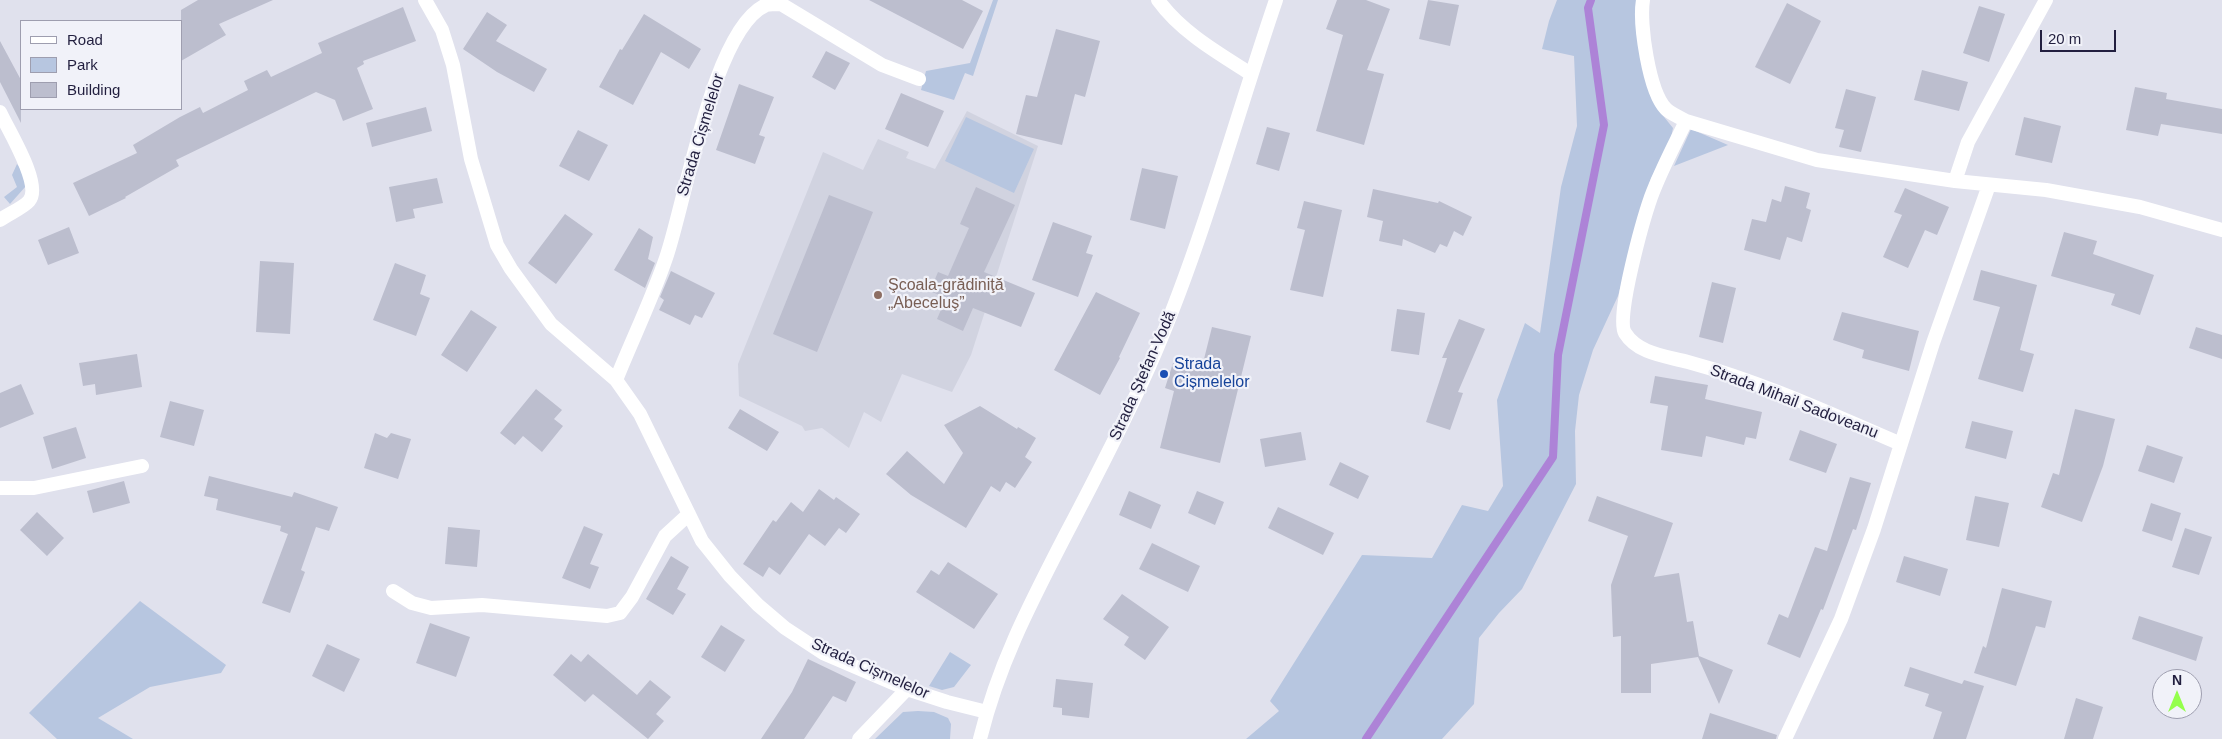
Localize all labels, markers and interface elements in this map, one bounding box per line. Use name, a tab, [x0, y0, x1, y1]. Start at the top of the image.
legend	[20, 20, 182, 110]
scale bar	[2042, 20, 2118, 52]
text: 20 m	[2048, 30, 2081, 47]
text: Road	[67, 31, 103, 48]
text: Park	[67, 56, 98, 73]
street label: Strada Cișmelelor	[673, 71, 729, 199]
text: Building	[67, 81, 120, 98]
place label: Şcoala-grădiniţă „Abeceluş”	[888, 276, 1004, 314]
marker: Şcoala-grădiniţă „Abeceluş”	[872, 289, 884, 301]
street label: Strada Ștefan-Vodă	[1106, 308, 1180, 444]
place label: Strada Cișmelelor	[1174, 355, 1250, 393]
street label: Strada Mihail Sadoveanu	[1707, 361, 1881, 443]
marker: Strada Cișmelelor	[1158, 368, 1170, 380]
street label: Strada Cișmelelor	[808, 634, 932, 704]
north arrow	[2152, 669, 2202, 719]
text: N	[2172, 672, 2182, 688]

